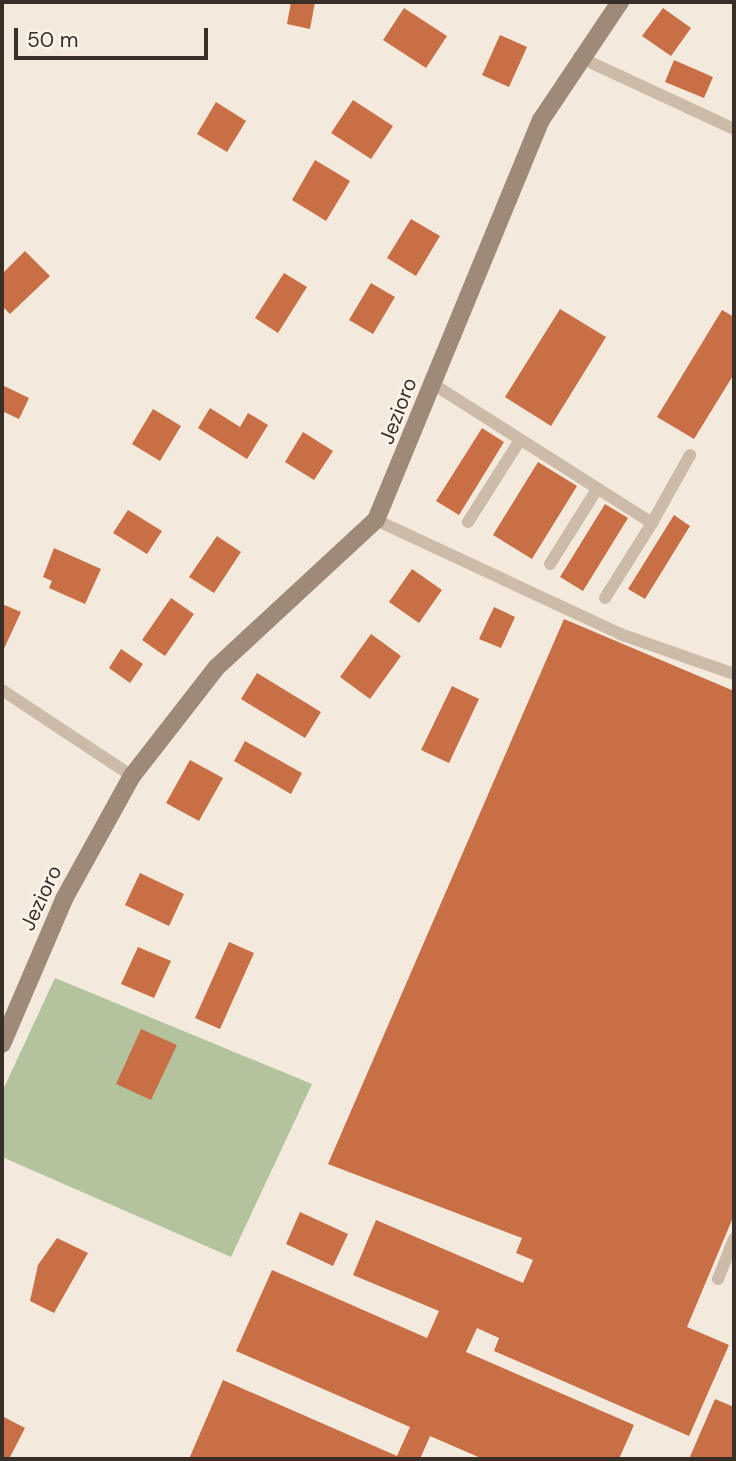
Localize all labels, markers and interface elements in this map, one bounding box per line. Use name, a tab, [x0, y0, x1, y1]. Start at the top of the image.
scale bar	[18, 14, 212, 58]
text: 50 m	[27, 26, 78, 54]
street label: Jezioro	[374, 374, 422, 448]
street label: Jezioro	[15, 861, 67, 935]

